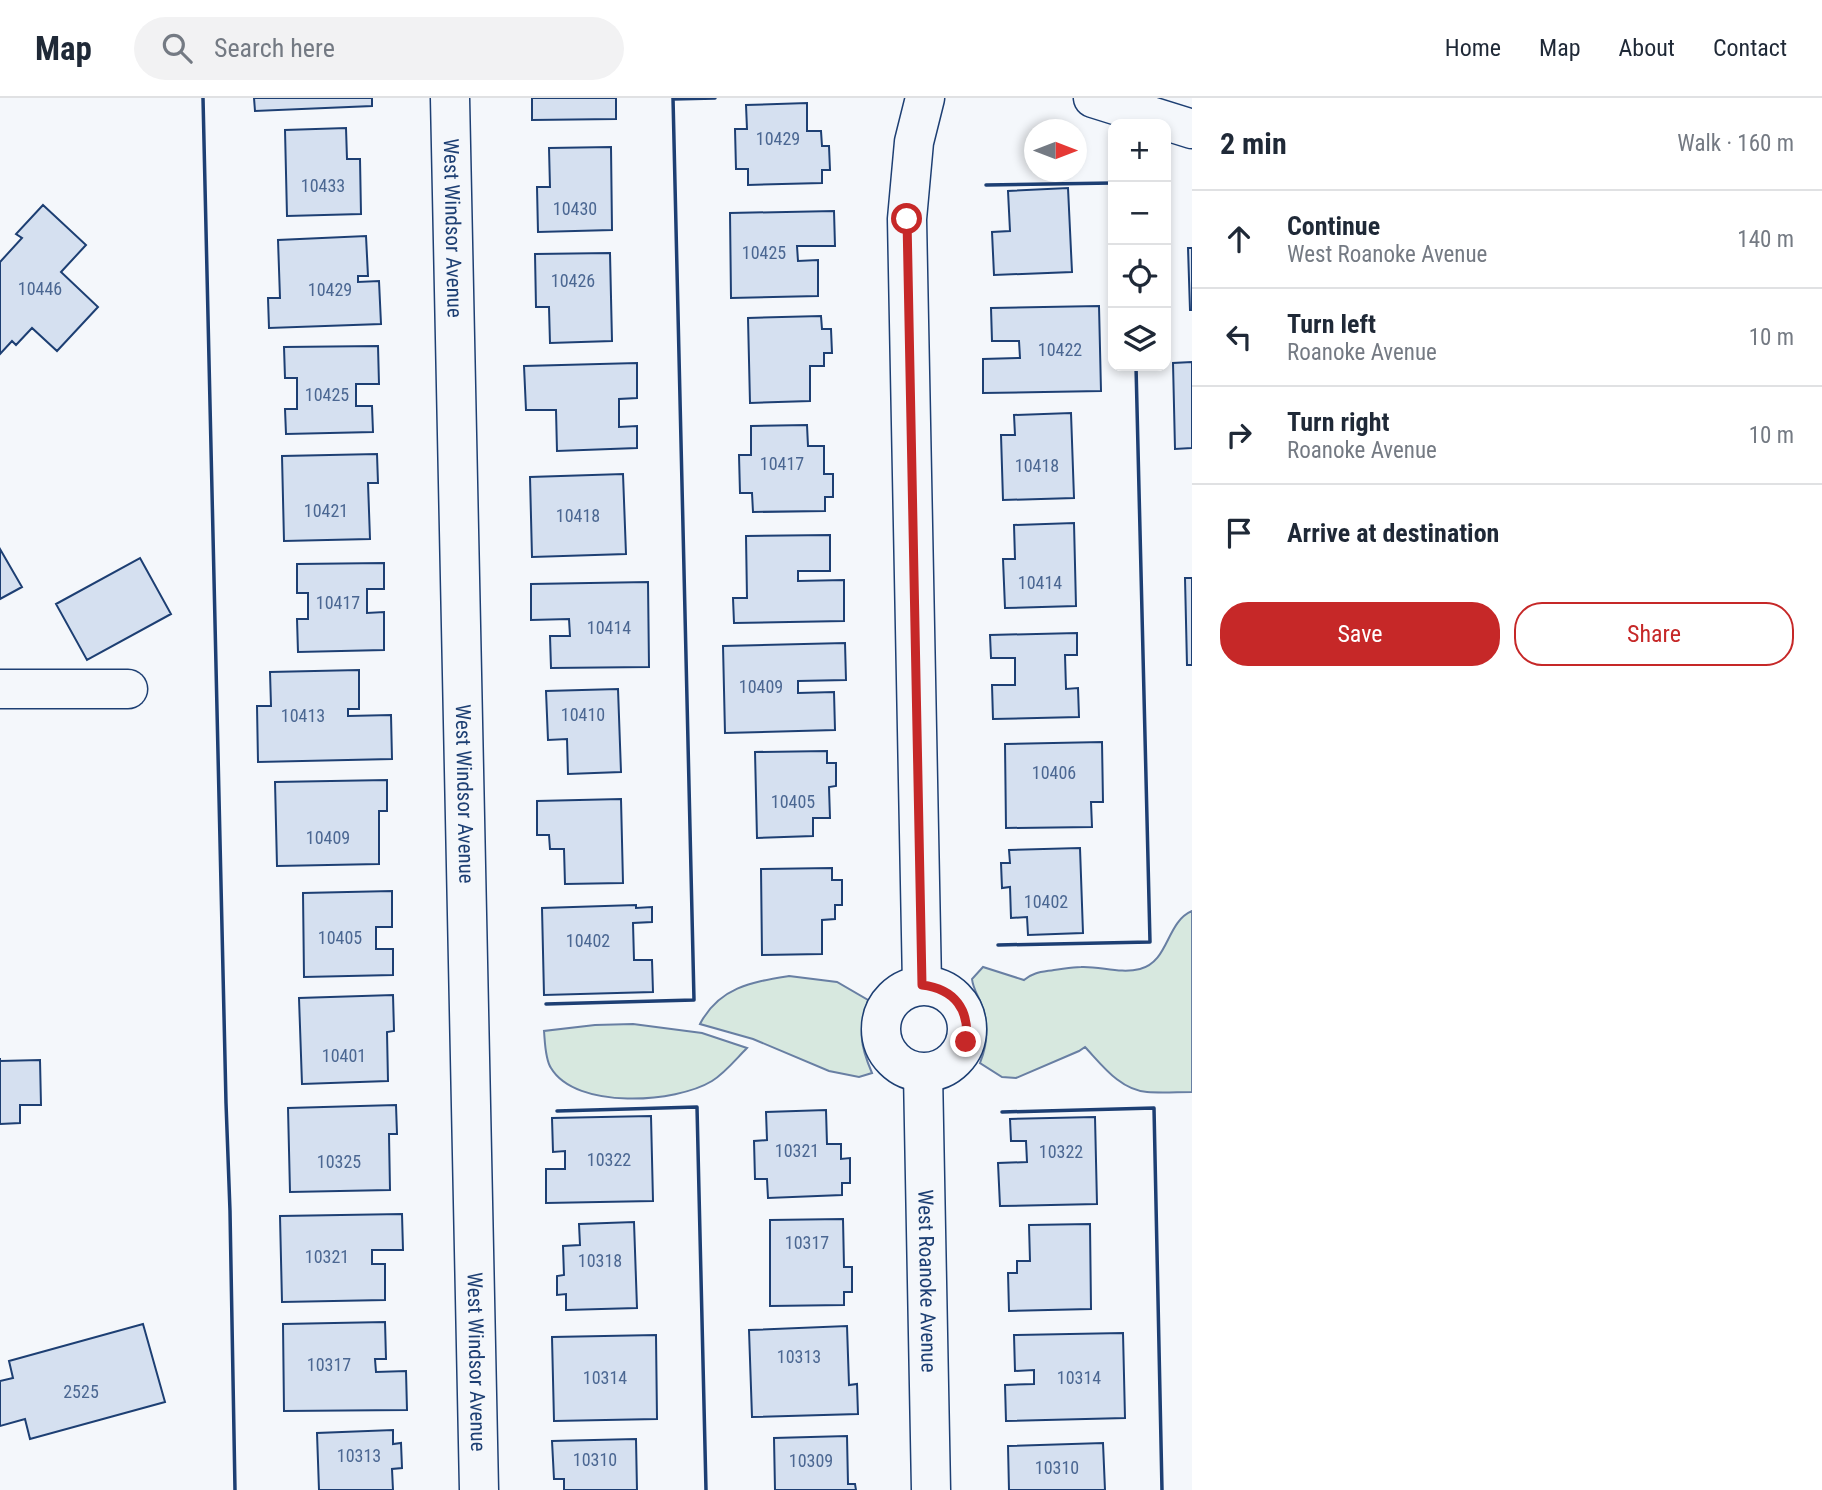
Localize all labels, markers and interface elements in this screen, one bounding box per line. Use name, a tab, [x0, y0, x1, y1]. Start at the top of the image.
search box	[134, 17, 624, 80]
text: Map	[35, 29, 92, 68]
icon: search	[158, 29, 196, 67]
text: Search here	[214, 33, 335, 63]
text: Home	[1445, 34, 1501, 62]
text: Map	[1539, 34, 1581, 62]
text: About	[1619, 34, 1675, 62]
text: Contact	[1713, 34, 1787, 62]
north arrow	[1024, 119, 1087, 182]
map controls	[1108, 119, 1171, 371]
button: +	[1108, 119, 1171, 182]
text: 2 min	[1220, 126, 1287, 161]
house number: 10429	[756, 128, 800, 149]
text: Walk · 160 m	[1677, 130, 1794, 157]
street label: West Windsor Avenue	[439, 138, 467, 318]
house number: 10433	[301, 175, 345, 196]
button: −	[1108, 182, 1171, 245]
house number: 10430	[553, 198, 597, 219]
route start	[891, 203, 922, 234]
text: Continue	[1287, 211, 1380, 241]
icon: ahead	[1220, 220, 1258, 258]
text: 140 m	[1737, 226, 1794, 253]
text: West Roanoke Avenue	[1287, 241, 1487, 268]
house number: 10425	[742, 242, 786, 263]
button: locate	[1108, 245, 1171, 308]
house number: 10426	[551, 270, 595, 291]
house number: 10446	[18, 278, 62, 299]
house number: 10429	[308, 279, 352, 300]
button: layers	[1108, 308, 1171, 371]
text: Turn left	[1287, 309, 1376, 339]
icon: left	[1220, 318, 1258, 356]
text: 10 m	[1749, 324, 1794, 351]
house number: 10422	[1038, 339, 1082, 360]
text: Roanoke Avenue	[1287, 339, 1437, 366]
house number: 10425	[305, 384, 349, 405]
text: Turn right	[1287, 407, 1389, 437]
icon: right	[1220, 416, 1258, 454]
text: 10 m	[1749, 422, 1794, 449]
text: Roanoke Avenue	[1287, 437, 1437, 464]
house number: 10417	[760, 453, 804, 474]
house number: 10418	[1015, 455, 1059, 476]
house number: 10421	[304, 500, 348, 521]
house number: 10418	[556, 505, 600, 526]
icon: arrive	[1220, 514, 1258, 552]
text: Arrive at destination	[1287, 518, 1499, 548]
house number: 10414	[1018, 572, 1062, 593]
house number: 10417	[316, 592, 360, 613]
button: Save	[1220, 602, 1500, 666]
button: Share	[1514, 602, 1794, 666]
house number: 10414	[587, 617, 631, 638]
house number: 10409	[739, 676, 783, 697]
street label: West Windsor Avenue	[451, 704, 478, 884]
house number: 10410	[561, 704, 605, 725]
house number: 10413	[281, 705, 325, 726]
house number: 10406	[1032, 762, 1076, 783]
house number: 10405	[771, 791, 815, 812]
house number: 10409	[306, 827, 350, 848]
house number: 10402	[1024, 891, 1068, 912]
house number: 10405	[318, 927, 362, 948]
house number: 10402	[566, 930, 610, 951]
route end	[950, 1026, 981, 1057]
house number: 10401	[322, 1045, 366, 1066]
house number: 10321	[775, 1140, 819, 1161]
house number: 10322	[1039, 1141, 1083, 1162]
house number: 10322	[587, 1149, 631, 1170]
house number: 10325	[317, 1151, 361, 1172]
street label: West Roanoke Avenue	[913, 1189, 941, 1373]
house number: 10317	[785, 1232, 829, 1253]
house number: 10321	[305, 1246, 349, 1267]
house number: 10318	[578, 1250, 622, 1271]
street label: West Windsor Avenue	[462, 1272, 490, 1452]
house number: 10313	[777, 1346, 821, 1367]
house number: 10317	[307, 1354, 351, 1375]
house number: 10314	[583, 1367, 627, 1388]
house number: 10314	[1057, 1367, 1101, 1388]
house number: 2525	[63, 1381, 99, 1402]
house number: 10313	[337, 1445, 381, 1466]
house number: 10310	[573, 1449, 617, 1470]
house number: 10309	[789, 1450, 833, 1471]
house number: 10310	[1035, 1457, 1079, 1478]

